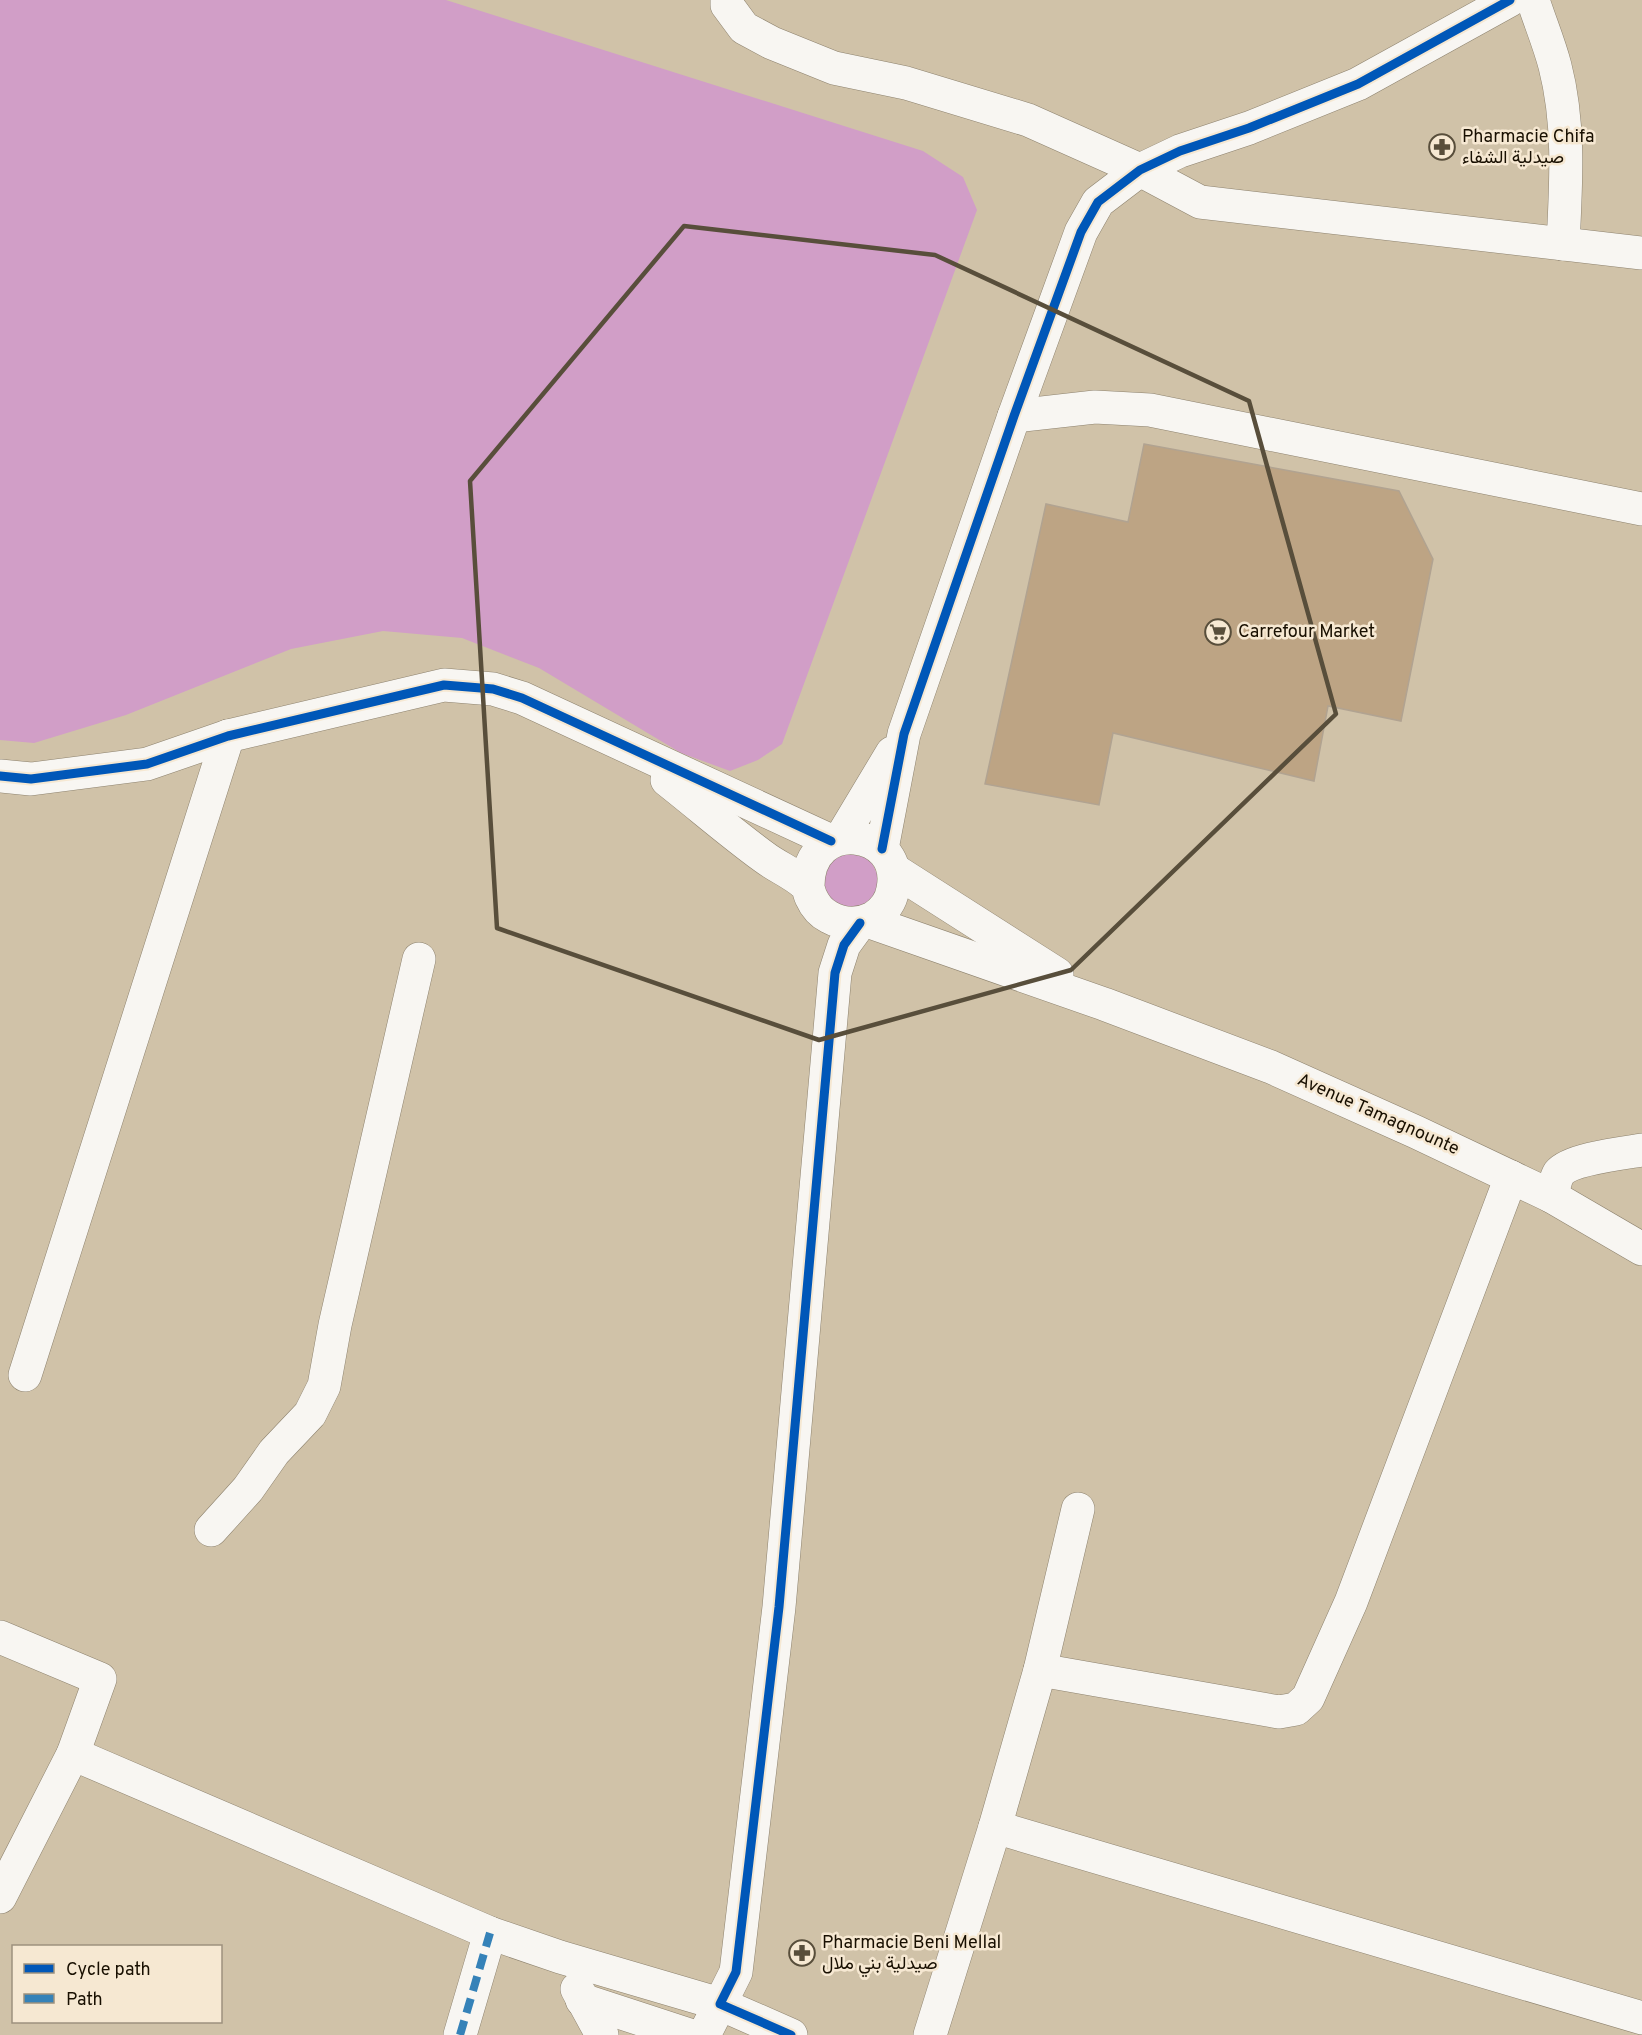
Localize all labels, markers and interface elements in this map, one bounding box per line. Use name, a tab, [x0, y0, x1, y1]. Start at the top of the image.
place label: Pharmacie Chifa صيدلية الشفاء	[1462, 126, 1595, 170]
pharmacy icon: Pharmacie Chifa صيدلية الشفاء	[1427, 132, 1457, 162]
supermarket icon: Carrefour Market	[1203, 617, 1233, 647]
place label: Carrefour Market	[1238, 621, 1375, 644]
street label: Avenue Tamagnounte	[1293, 1069, 1463, 1161]
place label: Pharmacie Beni Mellal صيدلية بني ملال	[822, 1932, 1001, 1978]
pharmacy icon: Pharmacie Beni Mellal صيدلية بني ملال	[787, 1938, 817, 1968]
legend	[12, 1945, 222, 2023]
text: Cycle path	[66, 1959, 151, 1982]
text: Path	[66, 1989, 103, 2012]

